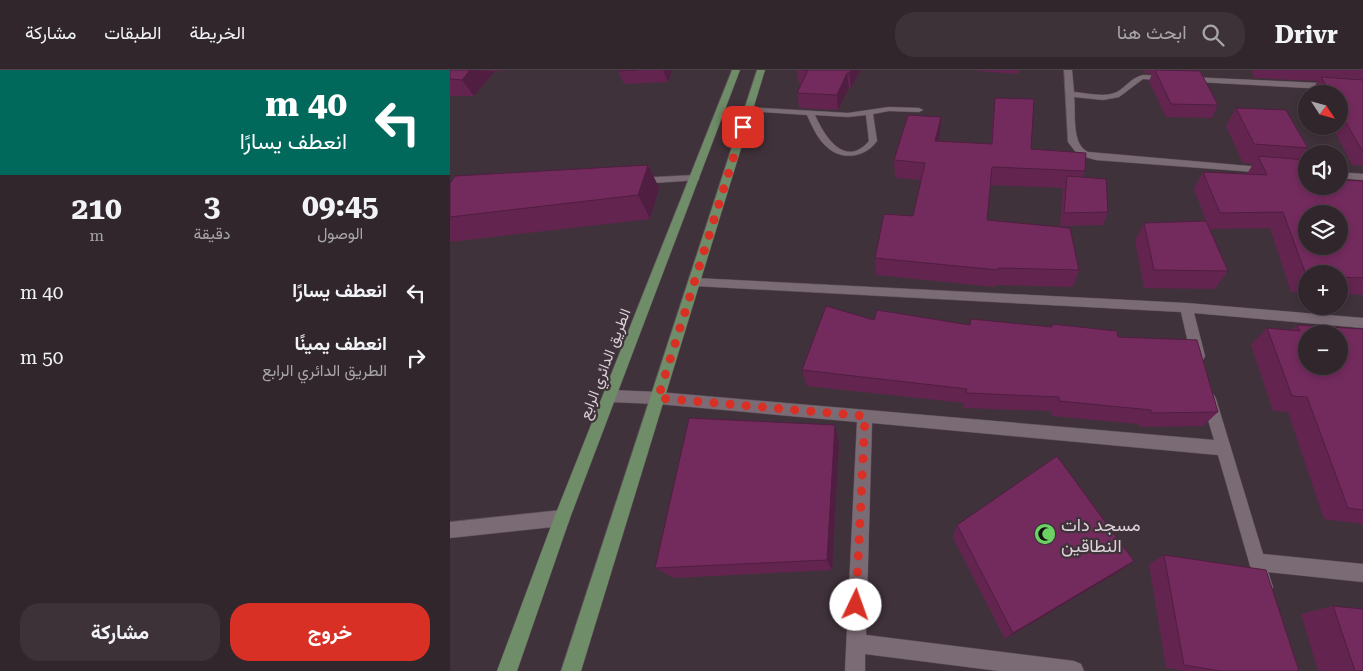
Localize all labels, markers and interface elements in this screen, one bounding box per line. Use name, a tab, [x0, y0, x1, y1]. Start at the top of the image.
search box	[895, 12, 1245, 57]
text: ابحث هنا	[1117, 21, 1187, 44]
icon: search	[1199, 21, 1227, 49]
text: Drivr	[1275, 21, 1338, 49]
text: مشاركة	[25, 22, 76, 43]
text: الطبقات	[104, 22, 161, 43]
text: الخريطة	[189, 22, 245, 43]
text: 40 m	[265, 84, 347, 125]
north arrow	[1298, 85, 1348, 135]
map controls	[1298, 85, 1348, 375]
icon: left	[365, 90, 430, 155]
pin	[722, 106, 764, 148]
icon: arrive	[729, 113, 757, 141]
text: انعطف يسارًا	[240, 129, 347, 154]
button: sound	[1298, 145, 1348, 195]
text: 3	[204, 188, 220, 223]
text: 09:45	[302, 188, 379, 223]
text: 210	[72, 191, 122, 226]
button: layers	[1298, 205, 1348, 255]
text: دقيقة	[193, 224, 230, 243]
text: الوصول	[317, 224, 363, 243]
text: m	[89, 226, 104, 245]
button: +	[1298, 265, 1348, 315]
text: انعطف يسارًا	[292, 279, 387, 302]
icon: left	[402, 279, 430, 307]
text: 40 m	[20, 281, 63, 304]
street label: الطريق الدائري الرابع	[576, 306, 638, 423]
button: −	[1298, 325, 1348, 375]
text: انعطف يمينًا	[295, 332, 387, 355]
icon: right	[402, 344, 430, 372]
text: 50 m	[20, 346, 63, 369]
text: الطريق الدائري الرابع	[262, 361, 387, 380]
place label: مسجد دات النطاقين	[1061, 514, 1141, 557]
mosque icon: مسجد دات النطاقين	[1033, 522, 1057, 546]
position arrow	[829, 578, 881, 630]
button: مشاركة	[20, 603, 220, 661]
button: خروج	[230, 603, 430, 661]

